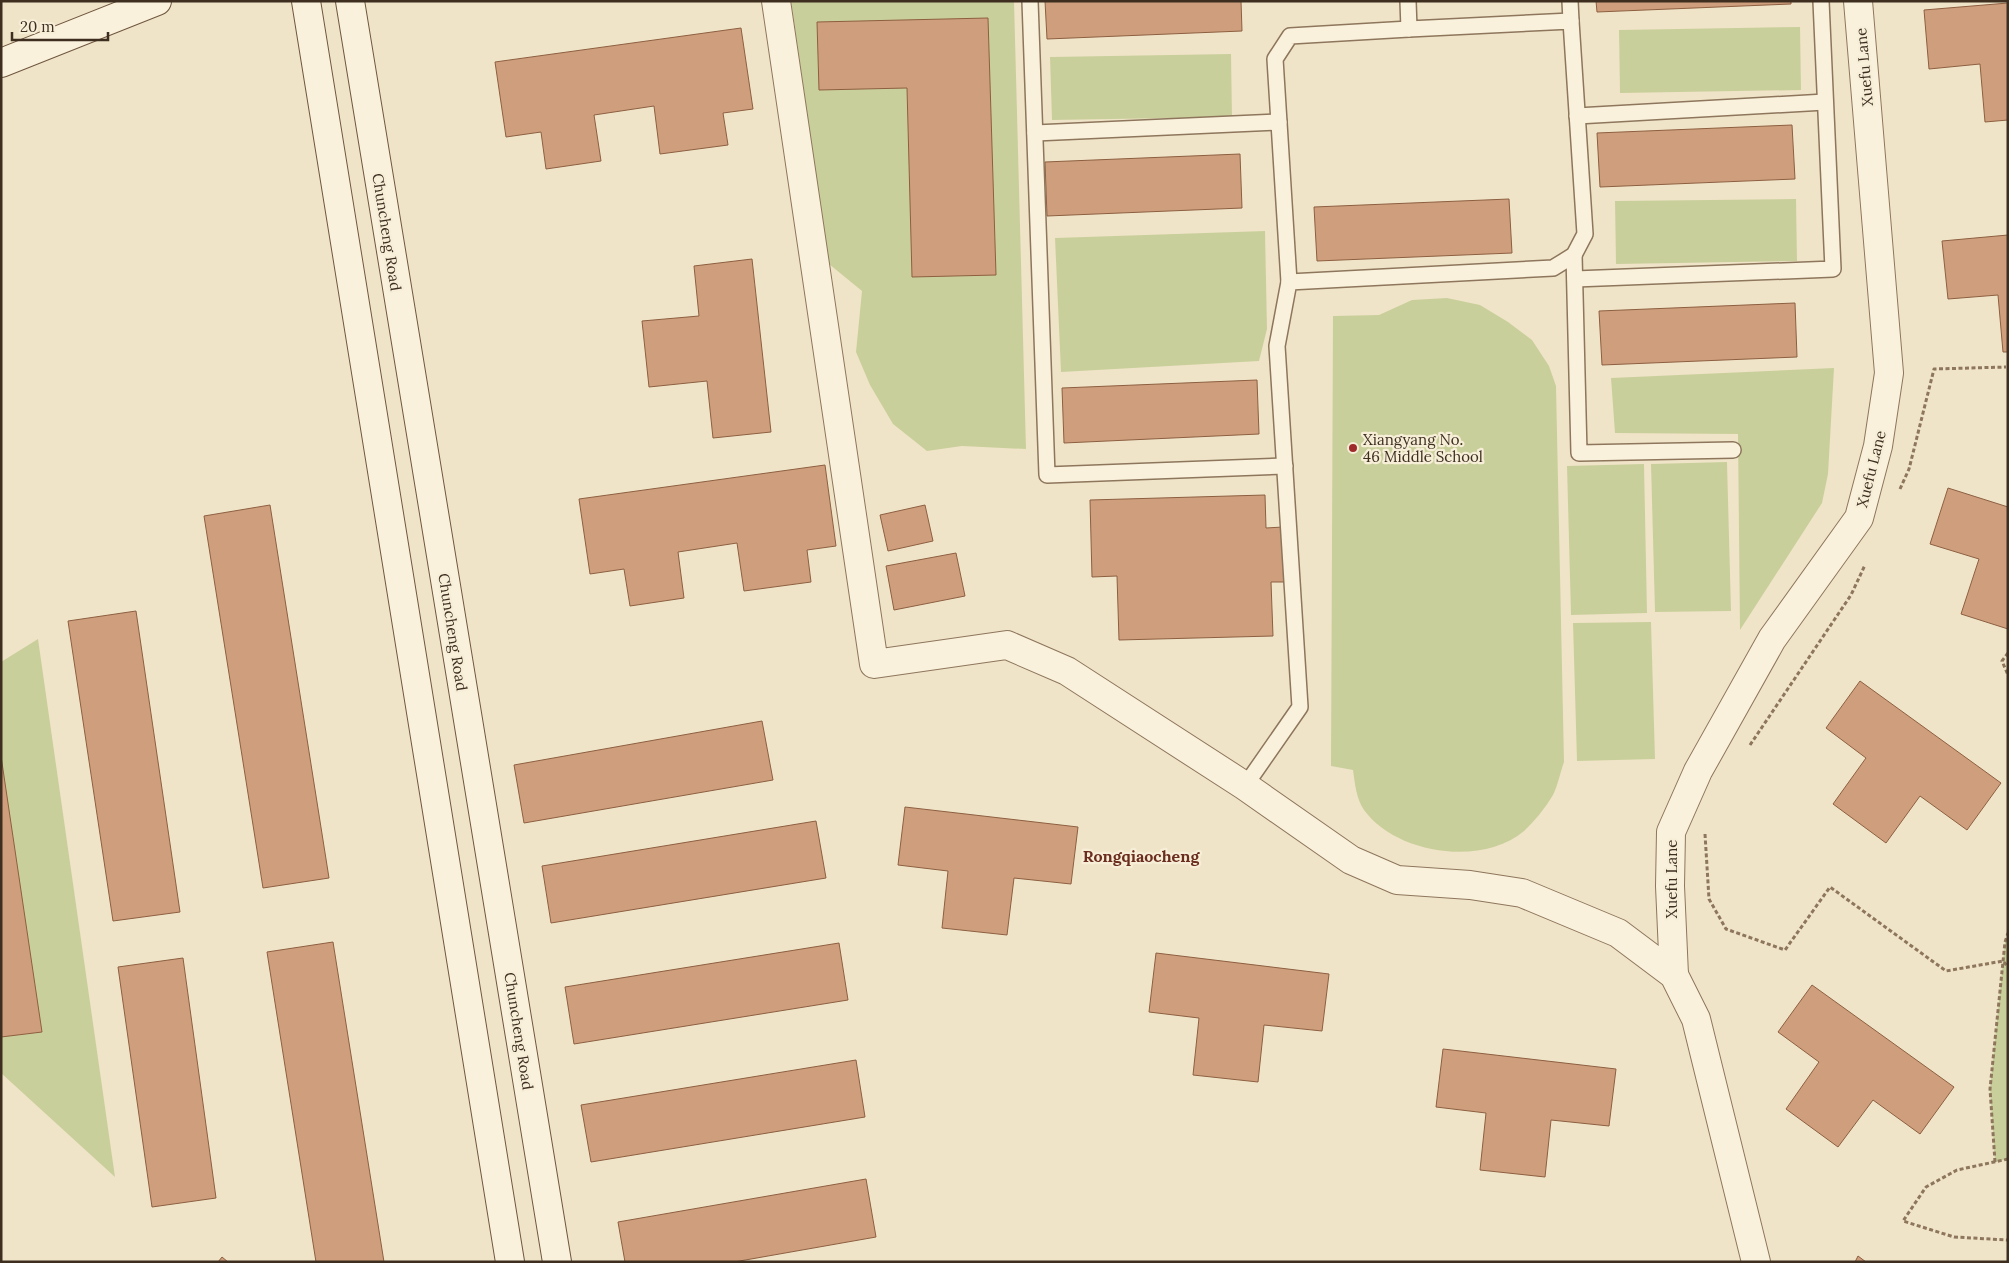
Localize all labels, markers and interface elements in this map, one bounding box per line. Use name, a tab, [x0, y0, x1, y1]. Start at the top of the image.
scale bar	[12, 10, 109, 42]
text: 20 m	[20, 17, 55, 36]
street label: Xuefu Lane	[1851, 27, 1877, 107]
street label: Chuncheng Road	[368, 172, 406, 292]
street label: Xuefu Lane	[1852, 428, 1890, 510]
place label: Xiangyang No. 46 Middle School	[1363, 430, 1483, 466]
marker: Xiangyang No. 46 Middle School	[1347, 442, 1359, 454]
street label: Chuncheng Road	[434, 572, 472, 692]
street label: Xuefu Lane	[1662, 840, 1681, 918]
district label: Rongqiaocheng	[1083, 846, 1200, 866]
street label: Chuncheng Road	[500, 971, 538, 1091]

